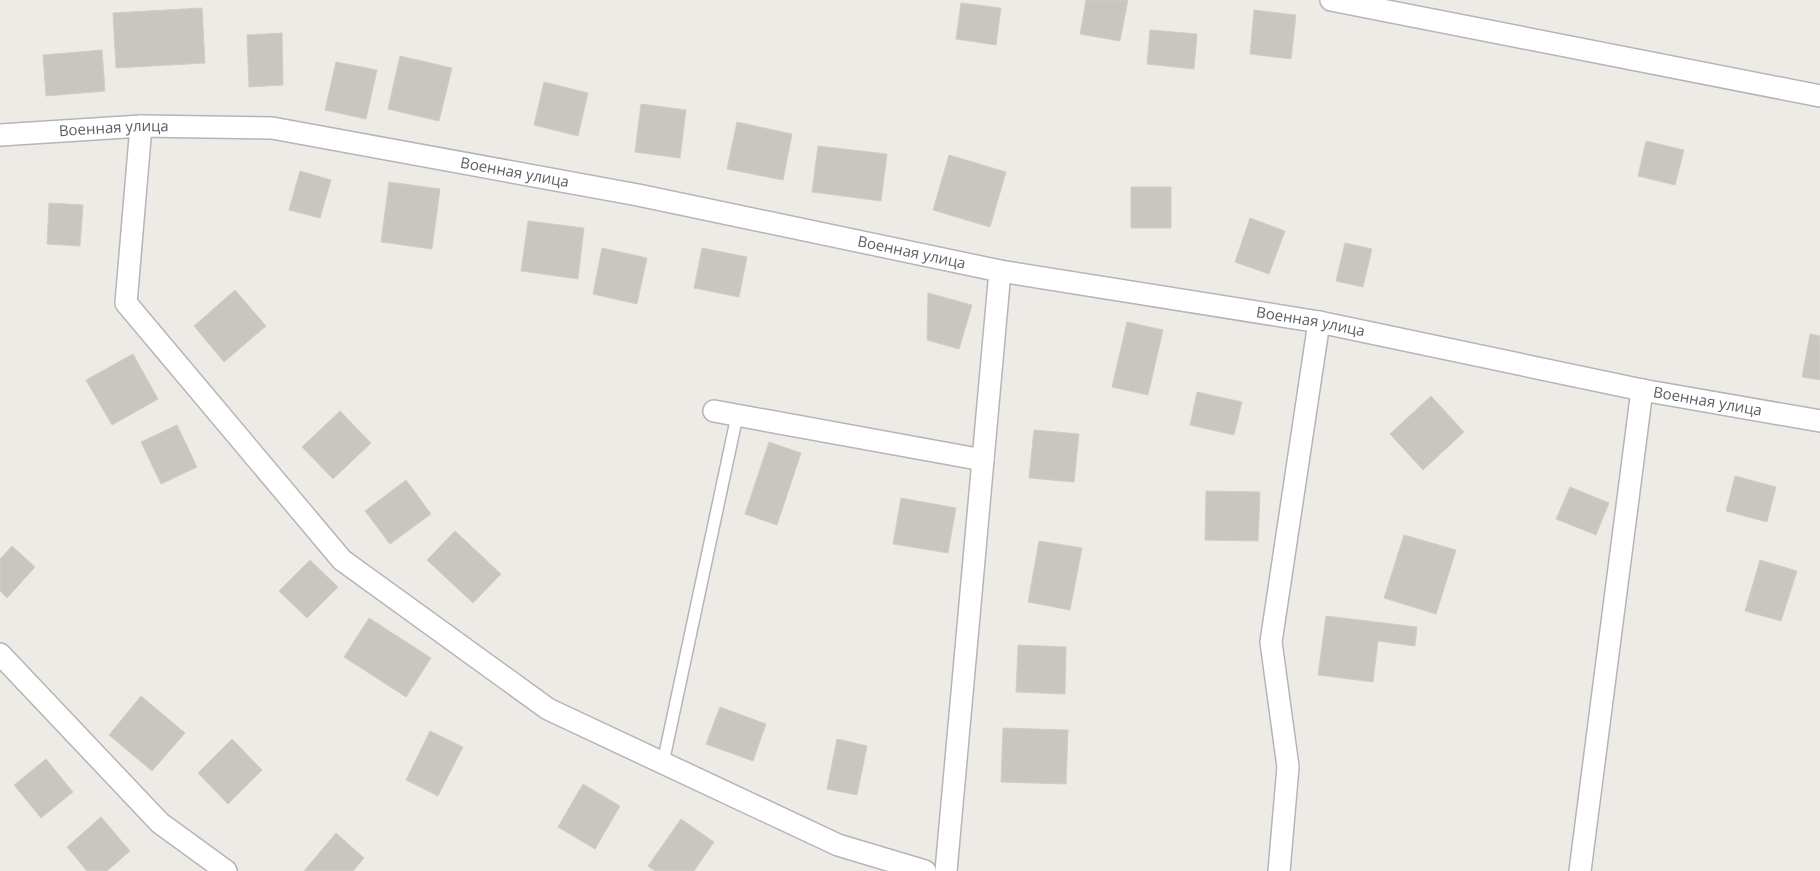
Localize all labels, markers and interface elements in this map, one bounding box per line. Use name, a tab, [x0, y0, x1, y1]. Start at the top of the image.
street label: Военная улица	[58, 115, 169, 140]
street label: Военная улица	[459, 152, 571, 191]
street label: Военная улица	[856, 230, 968, 273]
street label: Военная улица	[1255, 301, 1367, 340]
street label: Военная улица	[1652, 381, 1764, 420]

